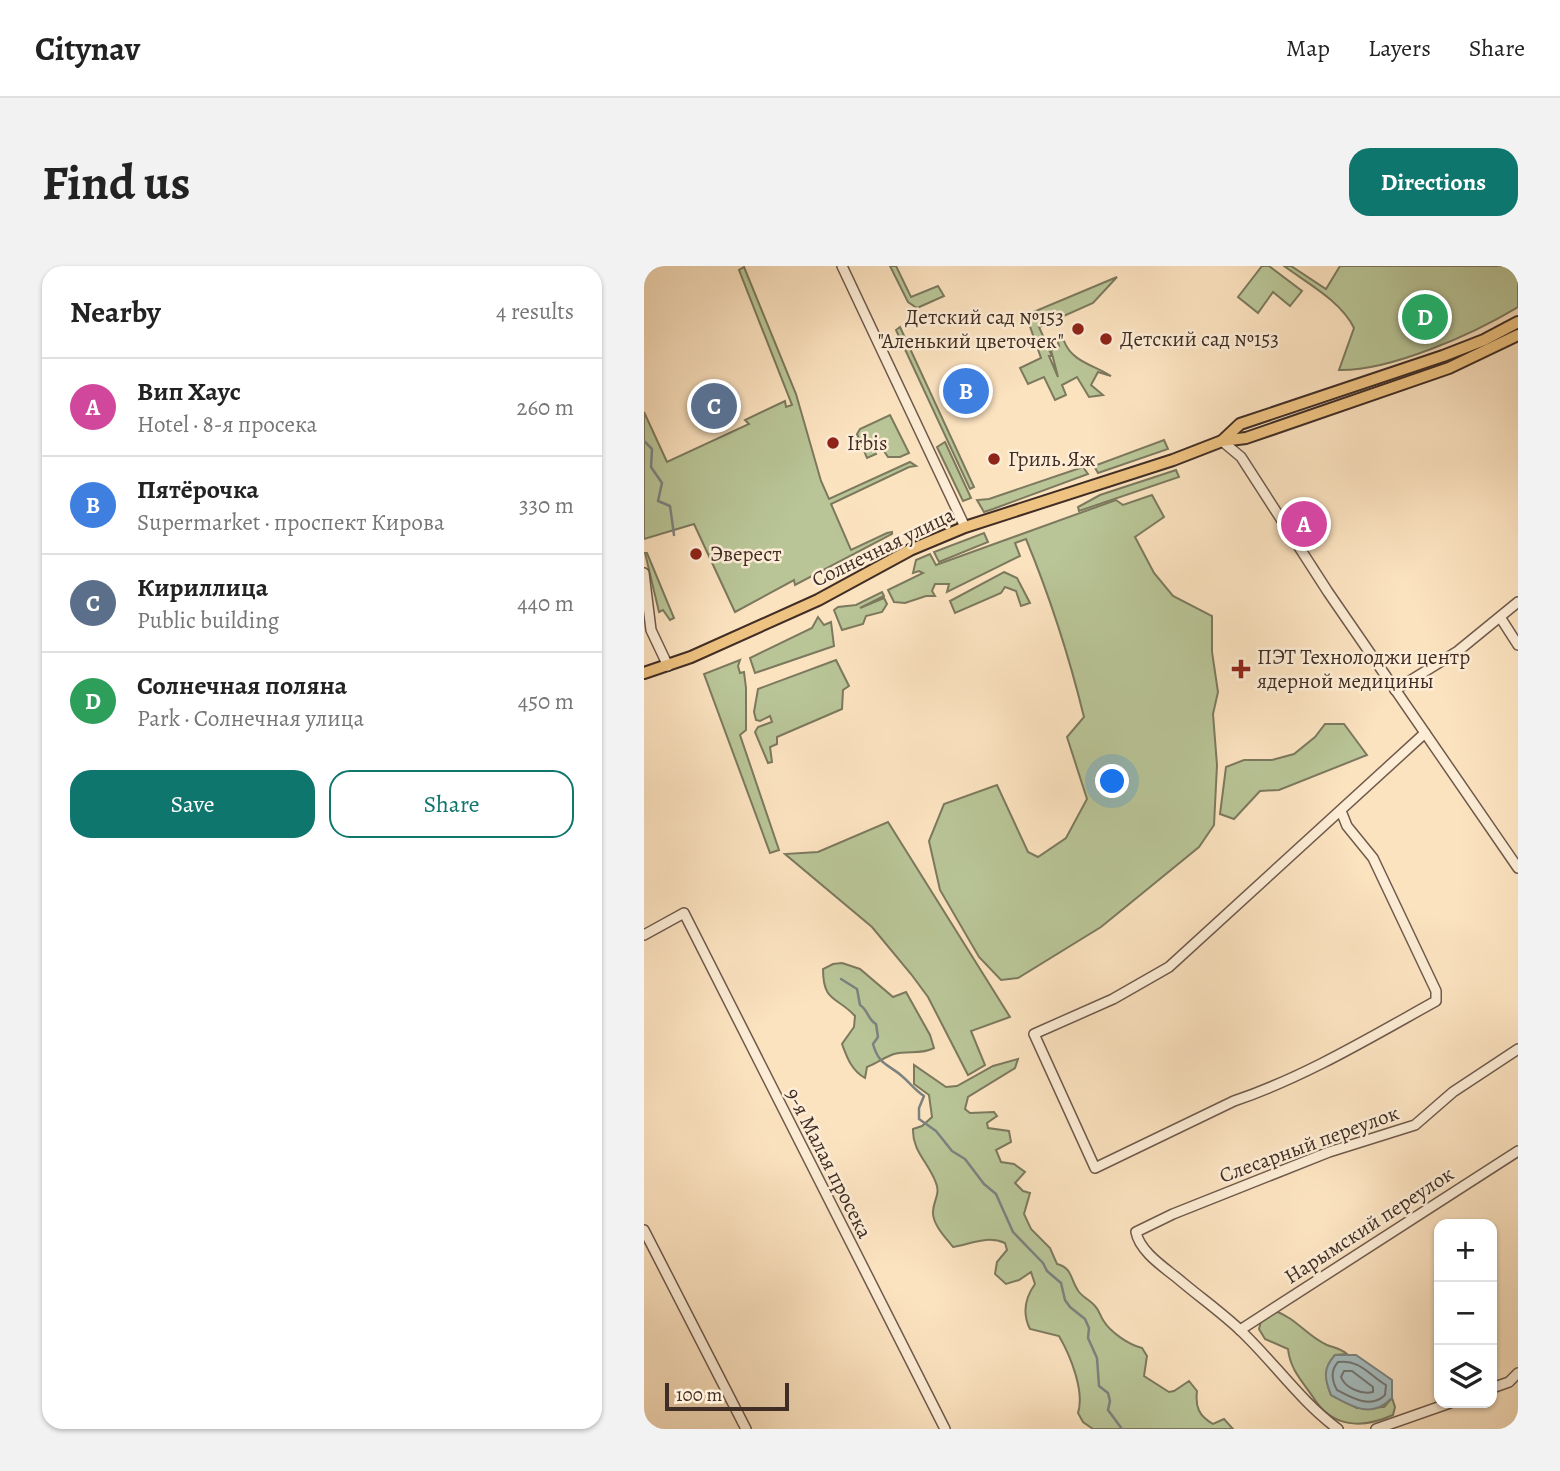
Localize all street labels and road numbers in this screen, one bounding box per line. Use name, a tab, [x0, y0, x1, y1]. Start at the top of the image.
street label: Солнечная улица	[807, 500, 959, 594]
street label: 9-я Малая просека	[779, 1083, 879, 1243]
street label: Слесарный переулок	[1215, 1098, 1403, 1189]
street label: Нарымский переулок	[1279, 1160, 1459, 1290]

